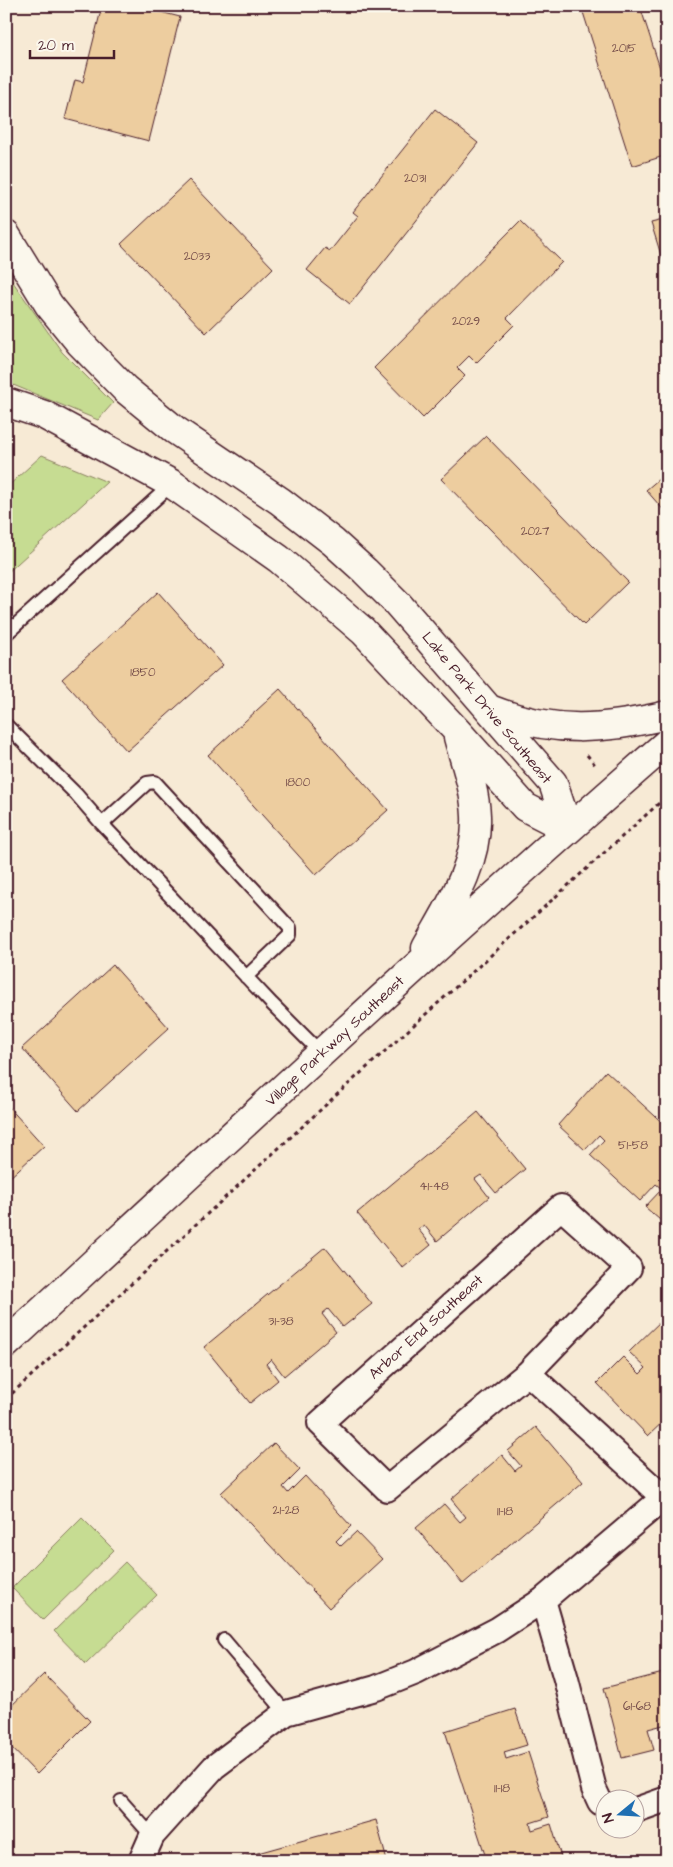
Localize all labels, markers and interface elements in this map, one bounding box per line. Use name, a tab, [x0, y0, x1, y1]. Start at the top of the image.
scale bar	[30, 28, 114, 60]
text: 20 m	[38, 35, 74, 56]
house number: 2015	[612, 40, 637, 57]
house number: 2031	[404, 170, 427, 187]
house number: 2033	[184, 248, 210, 265]
house number: 2029	[452, 313, 480, 330]
house number: 2027	[521, 523, 550, 540]
street label: Lake Park Drive Southeast	[417, 627, 557, 789]
house number: 1850	[130, 664, 156, 681]
house number: 1800	[286, 774, 311, 791]
street label: Village Parkway Southeast	[261, 971, 410, 1112]
house number: 51-58	[618, 1137, 648, 1154]
house number: 41-48	[419, 1178, 449, 1195]
street label: Arbor End Southeast	[364, 1270, 488, 1384]
house number: 31-38	[268, 1313, 294, 1330]
house number: 21-28	[273, 1502, 300, 1519]
house number: 11-18	[497, 1503, 513, 1520]
house number: 61-68	[623, 1698, 651, 1715]
house number: 11-18	[494, 1780, 510, 1797]
north arrow	[596, 1790, 646, 1840]
text: N	[598, 1810, 619, 1825]

